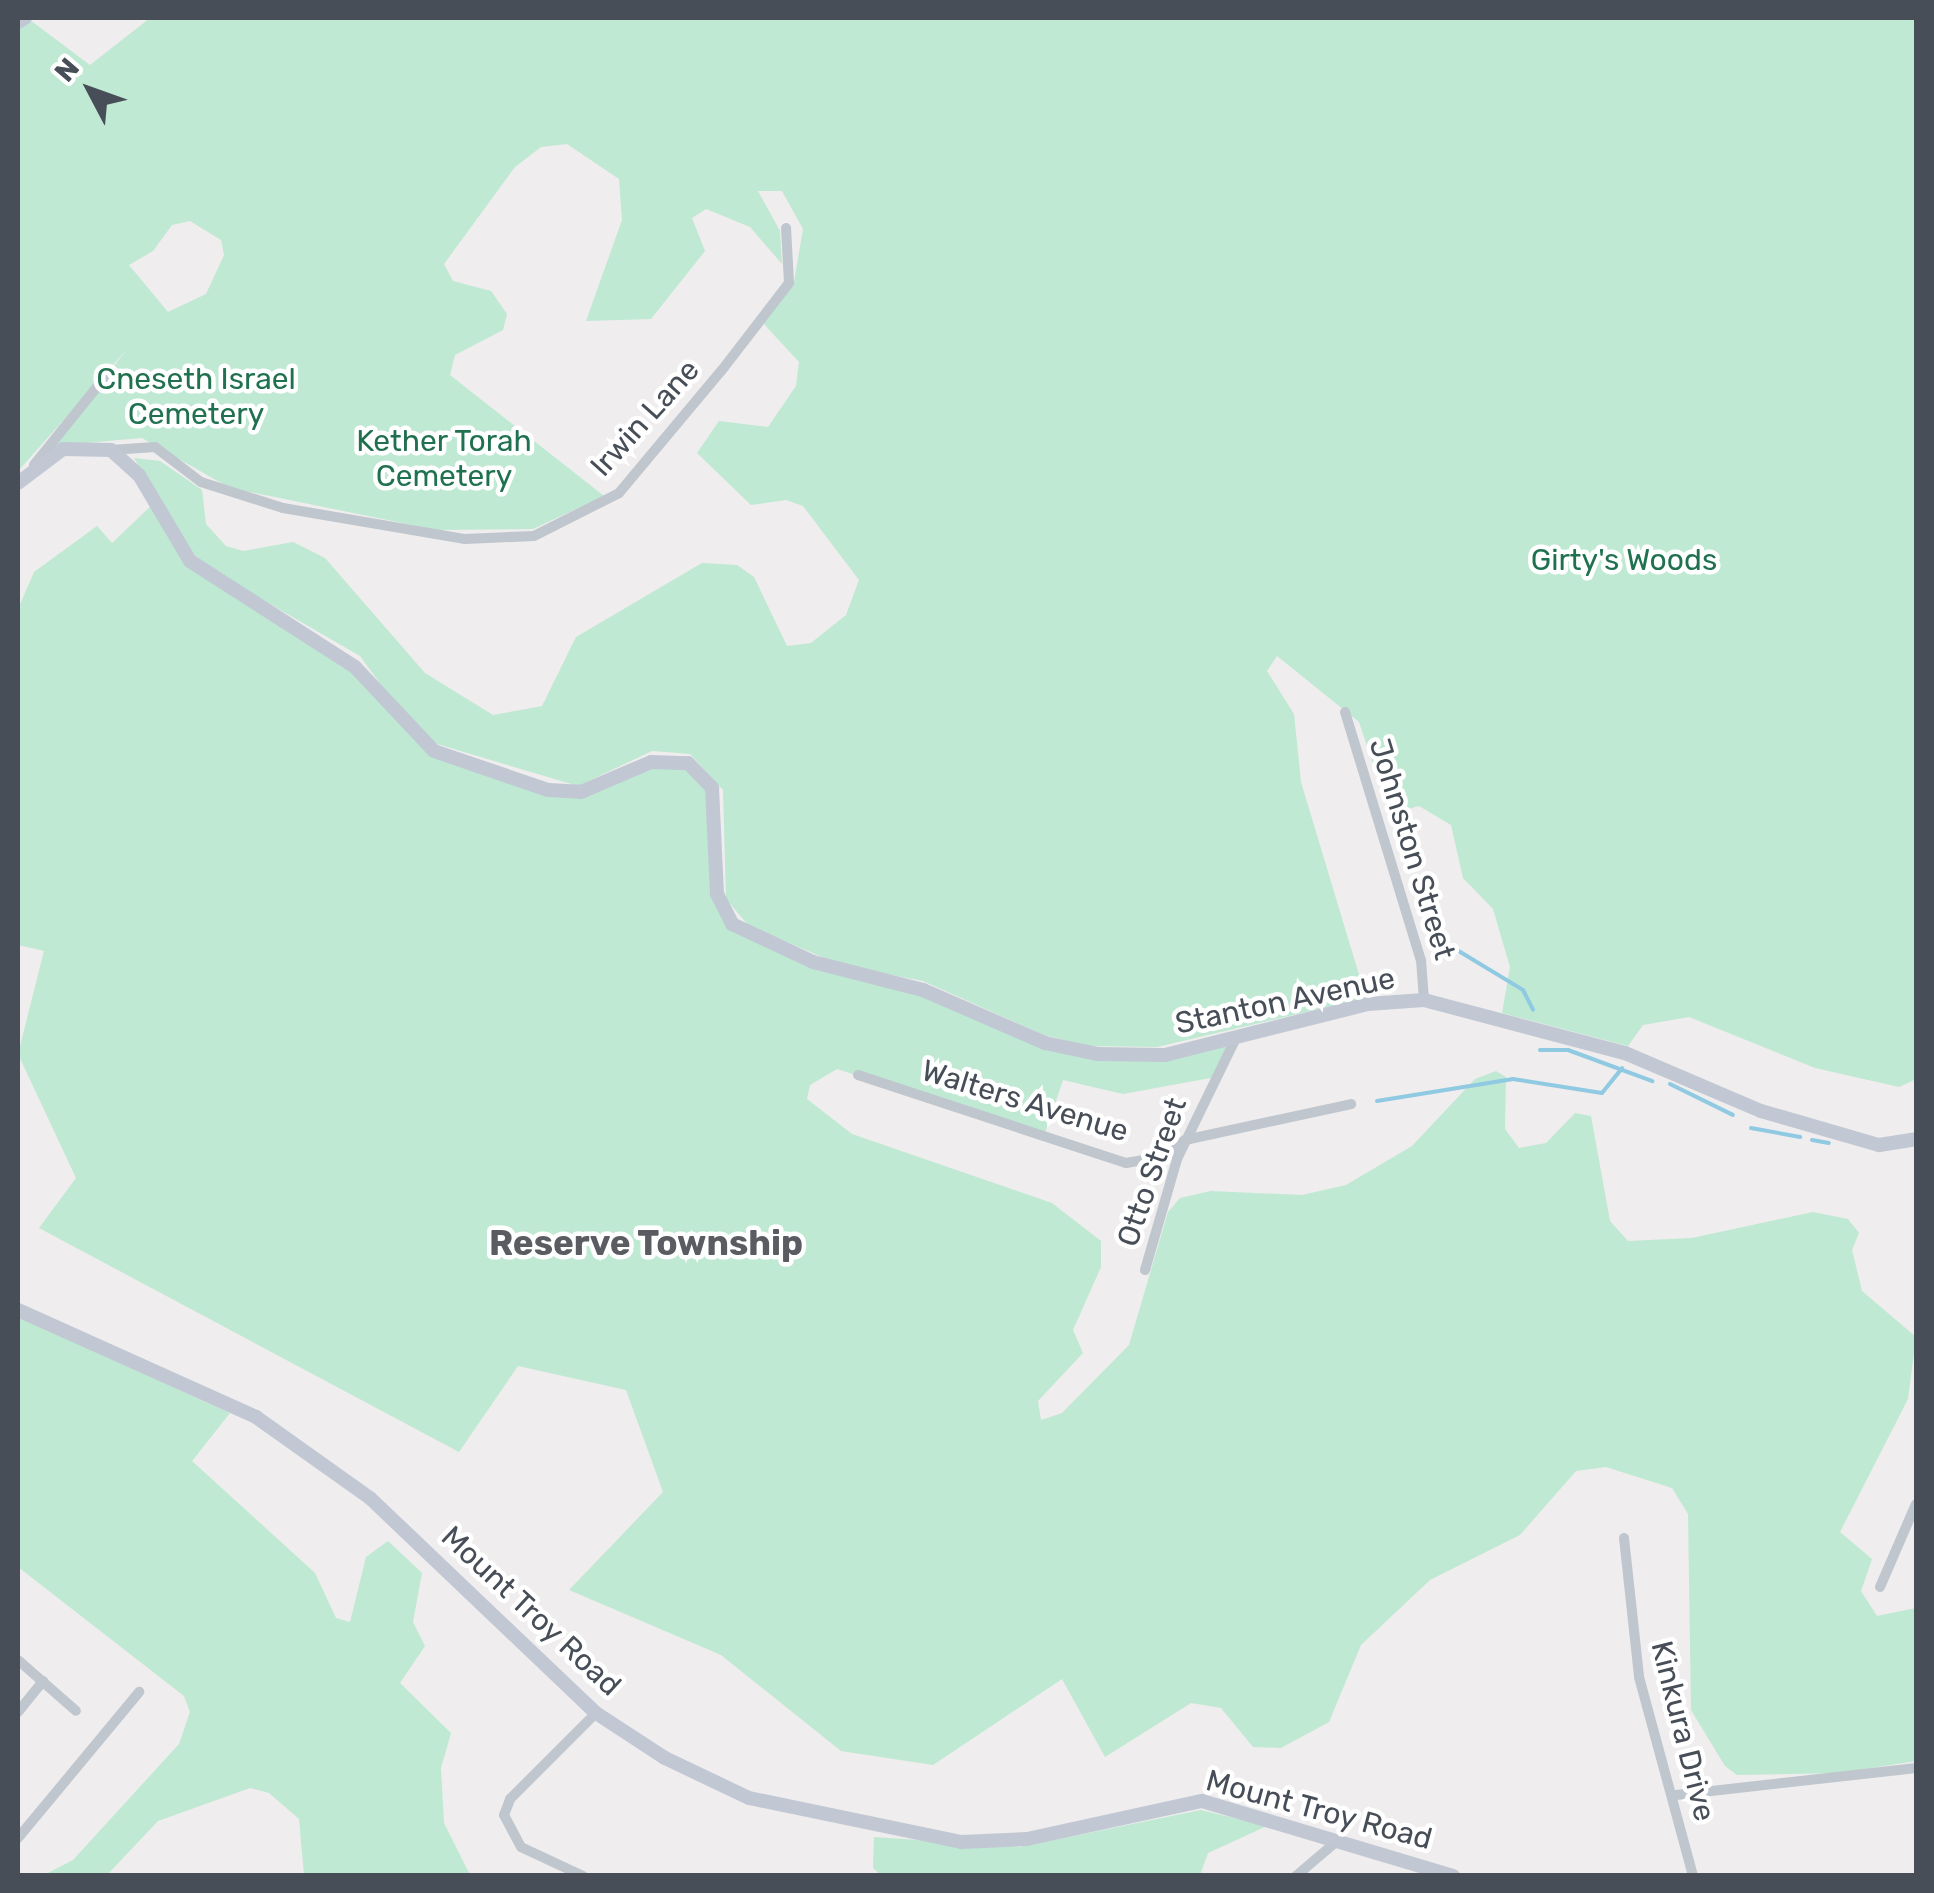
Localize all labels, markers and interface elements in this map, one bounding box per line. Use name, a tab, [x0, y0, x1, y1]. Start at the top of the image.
north arrow	[40, 40, 140, 140]
text: N	[48, 52, 86, 88]
street label: Irwin Lane	[583, 352, 707, 484]
park label: Cneseth Israel Cemetery	[96, 361, 296, 432]
park label: Kether Torah Cemetery	[355, 423, 533, 494]
park label: Girty's Woods	[1531, 542, 1717, 578]
street label: Johnston Street	[1361, 734, 1463, 964]
street label: Stanton Avenue	[1171, 960, 1399, 1042]
street label: Walters Avenue	[917, 1052, 1133, 1150]
street label: Otto Street	[1110, 1093, 1194, 1251]
district label: Reserve Township	[489, 1222, 803, 1264]
street label: Mount Troy Road	[433, 1518, 629, 1704]
street label: Kinkura Drive	[1643, 1637, 1723, 1825]
street label: Mount Troy Road	[1201, 1762, 1437, 1858]

